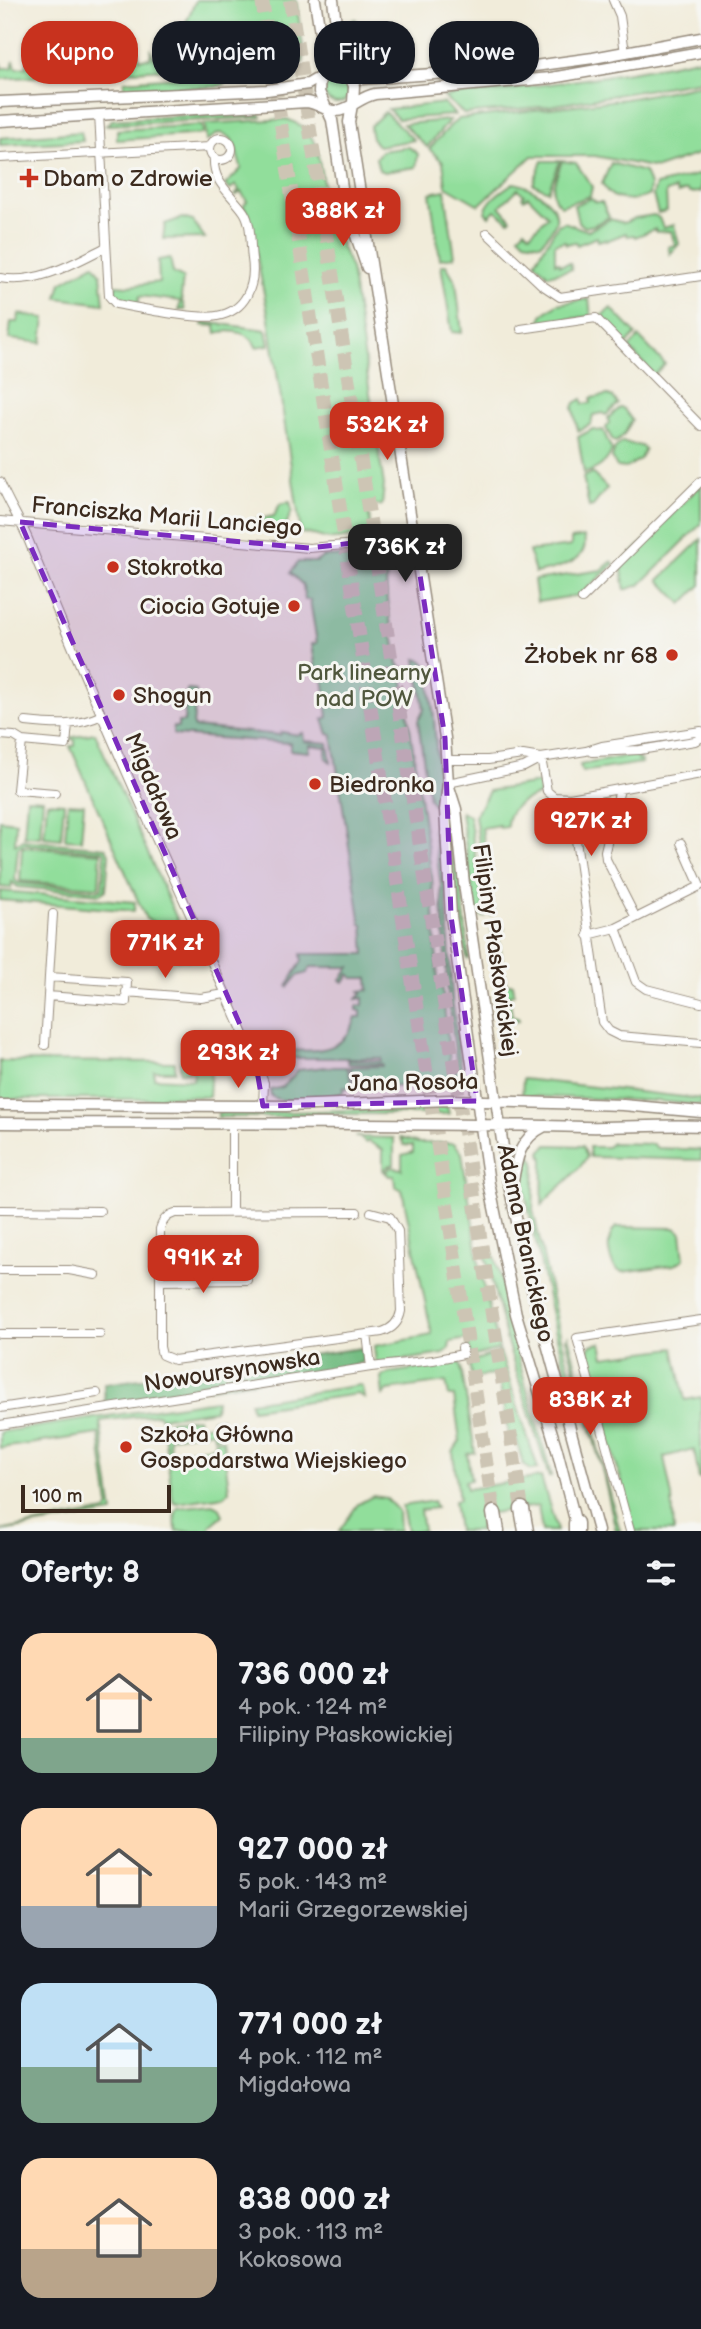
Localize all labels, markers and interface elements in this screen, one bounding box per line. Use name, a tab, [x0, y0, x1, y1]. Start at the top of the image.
chip: Kupno	[21, 21, 138, 84]
chip: Wynajem	[152, 21, 300, 84]
chip: Filtry	[314, 21, 415, 84]
chip: Nowe	[429, 21, 539, 84]
place label: Dbam o Zdrowie	[43, 165, 213, 193]
marker: Dbam o Zdrowie	[21, 170, 37, 186]
pin: 388K zł	[278, 188, 408, 248]
text: 388K zł	[301, 197, 385, 225]
pin: 532K zł	[322, 402, 452, 462]
text: 532K zł	[346, 411, 428, 439]
street label: Franciszka Marii Lanciego	[30, 491, 304, 543]
pin: 736K zł	[340, 524, 470, 584]
text: 736K zł	[364, 533, 446, 561]
place label: Stokrotka	[127, 554, 223, 582]
marker: Stokrotka	[105, 559, 121, 575]
place label: Ciocia Gotuje	[139, 593, 280, 621]
marker: Ciocia Gotuje	[286, 598, 302, 614]
place label: Żłobek nr 68	[524, 642, 658, 670]
marker: Żłobek nr 68	[664, 647, 680, 663]
park label: Park linearny nad POW	[297, 659, 432, 713]
place label: Shogun	[133, 682, 212, 710]
marker: Shogun	[111, 687, 127, 703]
street label: Migdałowa	[118, 729, 188, 844]
place label: Biedronka	[329, 771, 435, 799]
marker: Biedronka	[307, 776, 323, 792]
pin: 927K zł	[526, 798, 656, 858]
text: 927K zł	[550, 807, 632, 835]
street label: Filipiny Płaskowickiej	[466, 842, 524, 1059]
pin: 771K zł	[100, 920, 230, 980]
text: 771K zł	[126, 929, 204, 957]
pin: 293K zł	[173, 1030, 303, 1090]
text: 293K zł	[197, 1039, 279, 1067]
street label: Jana Rosoła	[347, 1068, 479, 1098]
street label: Adama Branickiego	[490, 1142, 560, 1345]
pin: 991K zł	[138, 1236, 268, 1295]
text: 991K zł	[164, 1244, 242, 1272]
street label: Nowoursynowska	[142, 1343, 322, 1399]
pin: 838K zł	[525, 1378, 655, 1437]
text: 838K zł	[548, 1386, 632, 1414]
place label: Szkoła Główna Gospodarstwa Wiejskiego	[140, 1421, 407, 1475]
marker: Szkoła Główna Gospodarstwa Wiejskiego	[118, 1439, 134, 1455]
scale bar	[21, 1482, 172, 1514]
text: 100 m	[32, 1485, 83, 1508]
icon: filters	[642, 1554, 680, 1592]
text: Oferty: 8	[21, 1555, 140, 1591]
text: 736 000 zł	[238, 1657, 389, 1693]
icon: home	[77, 1661, 161, 1745]
text: 4 pok. · 124 m²	[238, 1693, 387, 1721]
text: Filipiny Płaskowickiej	[238, 1721, 453, 1749]
text: 927 000 zł	[238, 1832, 388, 1868]
icon: home	[77, 1836, 161, 1920]
text: 5 pok. · 143 m²	[238, 1868, 387, 1896]
text: Marii Grzegorzewskiej	[238, 1896, 468, 1924]
text: 771 000 zł	[238, 2007, 382, 2043]
icon: home	[77, 2011, 161, 2095]
text: 4 pok. · 112 m²	[238, 2043, 382, 2071]
text: Migdałowa	[238, 2071, 351, 2099]
text: 838 000 zł	[238, 2182, 390, 2218]
icon: home	[77, 2186, 161, 2270]
text: 3 pok. · 113 m²	[238, 2218, 383, 2246]
text: Kokosowa	[238, 2246, 342, 2274]

